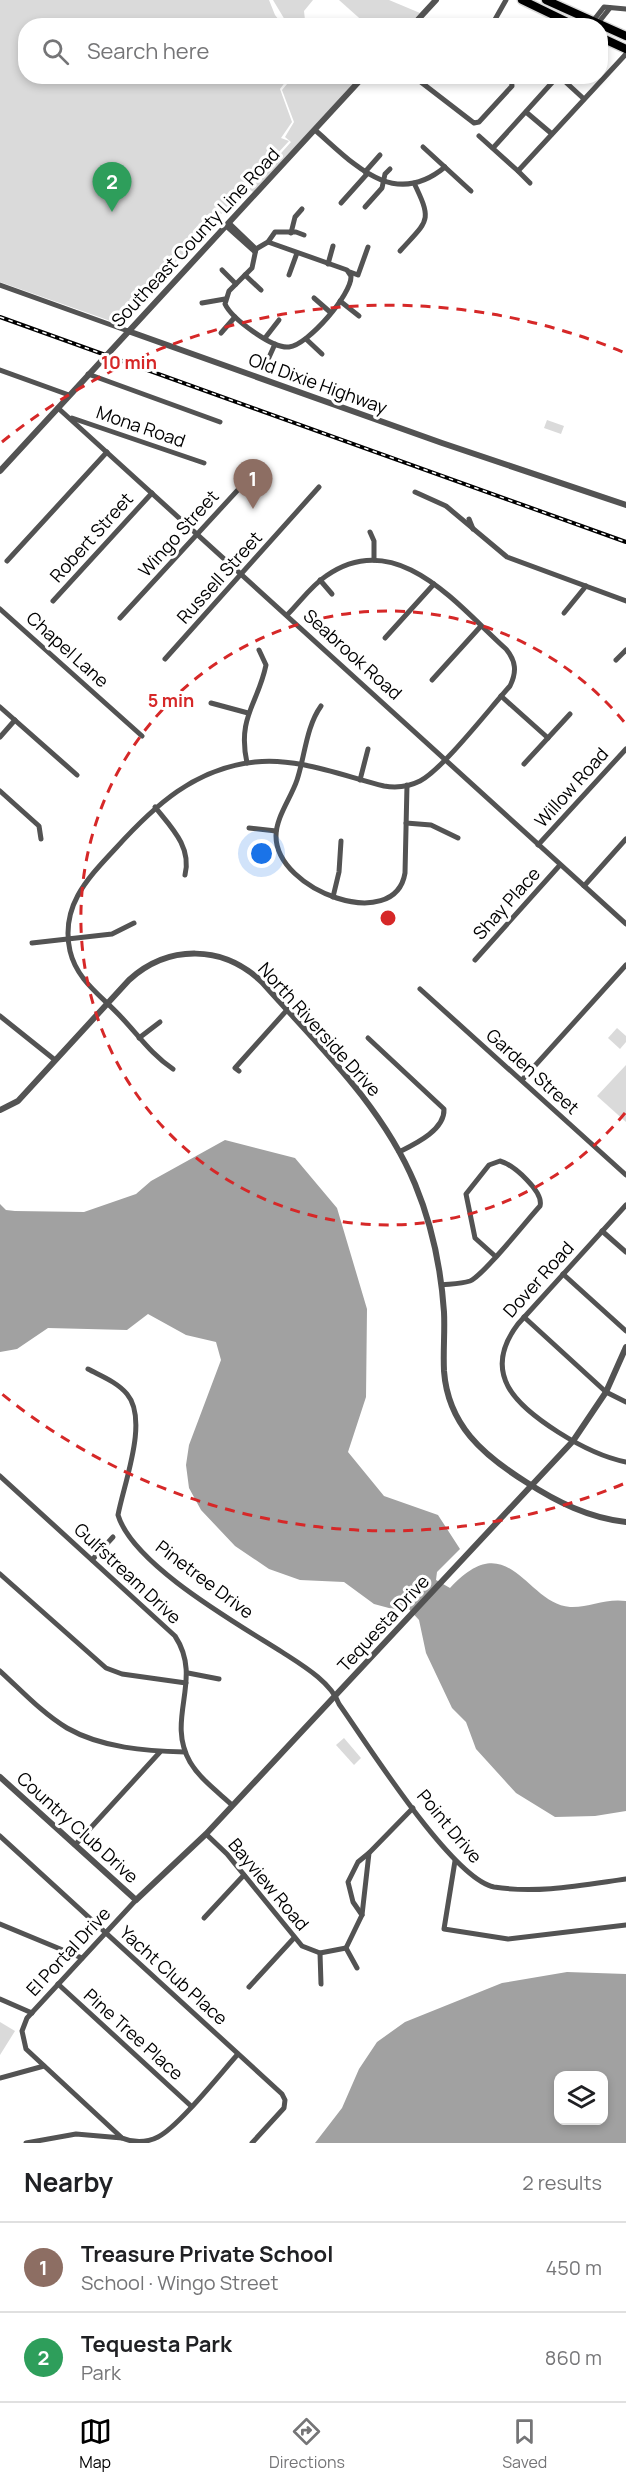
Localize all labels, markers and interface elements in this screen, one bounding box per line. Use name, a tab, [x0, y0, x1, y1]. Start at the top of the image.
search box	[18, 18, 608, 84]
icon: search	[39, 35, 72, 68]
text: Search here	[87, 36, 209, 66]
street label: Southeast County Line Road	[106, 142, 284, 332]
pin: 2	[92, 162, 132, 212]
street label: Old Dixie Highway	[245, 347, 391, 419]
text: 10 min	[101, 350, 157, 374]
street label: Mona Road	[93, 400, 189, 452]
pin: 1	[234, 460, 272, 509]
street label: Wingo Street	[133, 484, 223, 582]
street label: Robert Street	[44, 487, 138, 587]
street label: Russell Street	[171, 526, 267, 628]
street label: Seabrook Road	[299, 603, 407, 705]
street label: Chapel Lane	[22, 606, 114, 692]
text: 5 min	[148, 688, 194, 712]
street label: Willow Road	[529, 742, 613, 832]
your location	[247, 839, 276, 868]
street label: Shay Place	[467, 862, 545, 944]
centre of rings	[378, 908, 398, 928]
street label: North Riverside Drive	[253, 957, 387, 1101]
street label: Garden Street	[481, 1023, 585, 1119]
street label: Dover Road	[497, 1236, 579, 1322]
street label: Gulfstream Drive	[69, 1517, 187, 1629]
street label: Pinetree Drive	[151, 1534, 259, 1624]
street label: Tequesta Drive	[332, 1569, 434, 1677]
street label: Country Club Drive	[12, 1766, 144, 1888]
street label: Point Drive	[412, 1784, 488, 1868]
street label: Bayview Road	[223, 1833, 315, 1935]
street label: El Portal Drive	[21, 1901, 115, 2001]
street label: Yacht Club Place	[115, 1920, 233, 2030]
street label: Pine Tree Place	[79, 1983, 189, 2085]
map controls	[554, 2071, 608, 2125]
button: layers	[554, 2071, 608, 2125]
text: Nearby	[24, 2164, 113, 2200]
text: 2 results	[522, 2169, 602, 2196]
text: Treasure Private School	[81, 2239, 333, 2269]
text: 1	[39, 2254, 48, 2281]
text: 450 m	[546, 2254, 602, 2281]
text: School · Wingo Street	[81, 2269, 278, 2296]
text: Tequesta Park	[81, 2329, 232, 2359]
text: 2	[38, 2344, 49, 2371]
text: 860 m	[545, 2344, 602, 2371]
text: Park	[81, 2359, 121, 2386]
tab: Map	[79, 2415, 112, 2473]
tab: Directions	[269, 2415, 345, 2473]
tab: Saved	[502, 2415, 547, 2473]

